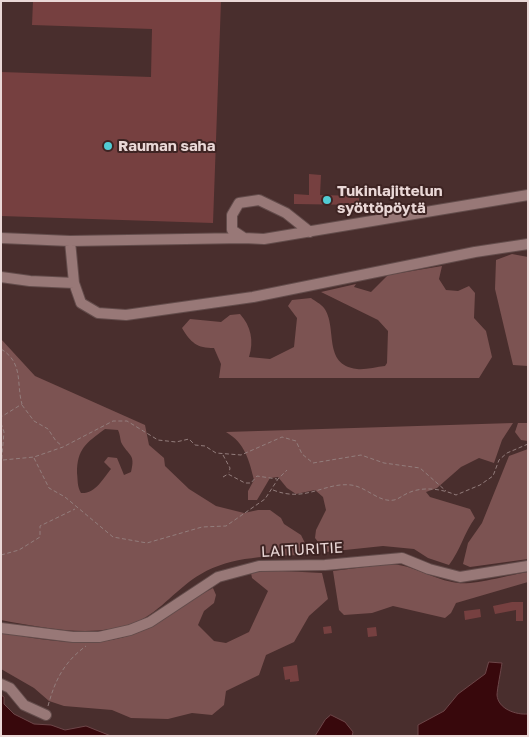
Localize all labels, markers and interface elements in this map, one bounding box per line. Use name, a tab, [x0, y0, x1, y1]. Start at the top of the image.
place label: Rauman saha	[118, 137, 215, 155]
marker: Rauman saha	[102, 140, 114, 152]
place label: Tukinlajittelun syöttöpöytä	[337, 182, 443, 217]
marker: Tukinlajittelun syöttöpöytä	[321, 194, 333, 206]
street label: LAITURITIE	[261, 539, 343, 561]

